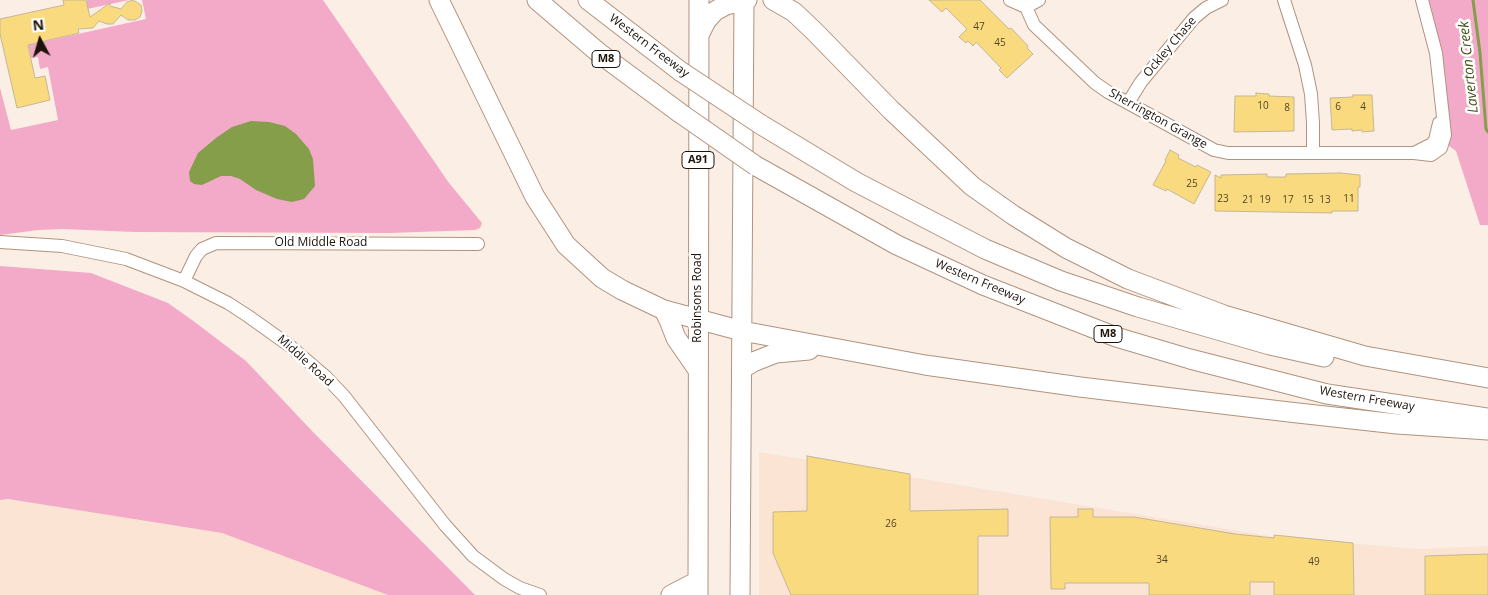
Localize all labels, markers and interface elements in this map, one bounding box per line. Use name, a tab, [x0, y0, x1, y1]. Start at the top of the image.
street label: Western Freeway	[606, 11, 692, 81]
street label: Ockley Chase	[1141, 14, 1199, 80]
north arrow	[15, 15, 65, 65]
text: N	[32, 15, 45, 35]
water label: Laverton Creek	[1456, 20, 1482, 114]
house number: 47	[973, 21, 985, 33]
house number: 45	[994, 37, 1006, 49]
road number: M8	[592, 51, 620, 68]
street label: Sherrington Grange	[1106, 86, 1210, 152]
house number: 10	[1257, 100, 1269, 112]
house number: 6	[1335, 101, 1341, 113]
house number: 4	[1360, 101, 1366, 113]
house number: 8	[1284, 102, 1290, 114]
road number: A91	[682, 152, 714, 168]
house number: 25	[1186, 178, 1198, 190]
house number: 23	[1217, 193, 1229, 205]
house number: 11	[1343, 193, 1355, 205]
house number: 21	[1242, 194, 1254, 206]
house number: 19	[1259, 194, 1271, 206]
house number: 17	[1282, 194, 1294, 206]
house number: 15	[1302, 194, 1314, 206]
house number: 13	[1319, 194, 1331, 206]
street label: Old Middle Road	[275, 236, 367, 250]
street label: Robinsons Road	[691, 253, 705, 343]
street label: Western Freeway	[933, 257, 1027, 307]
road number: M8	[1094, 326, 1122, 342]
street label: Middle Road	[274, 332, 336, 390]
street label: Western Freeway	[1318, 384, 1416, 414]
house number: 26	[885, 518, 897, 530]
house number: 34	[1156, 554, 1168, 566]
house number: 49	[1308, 556, 1320, 568]

